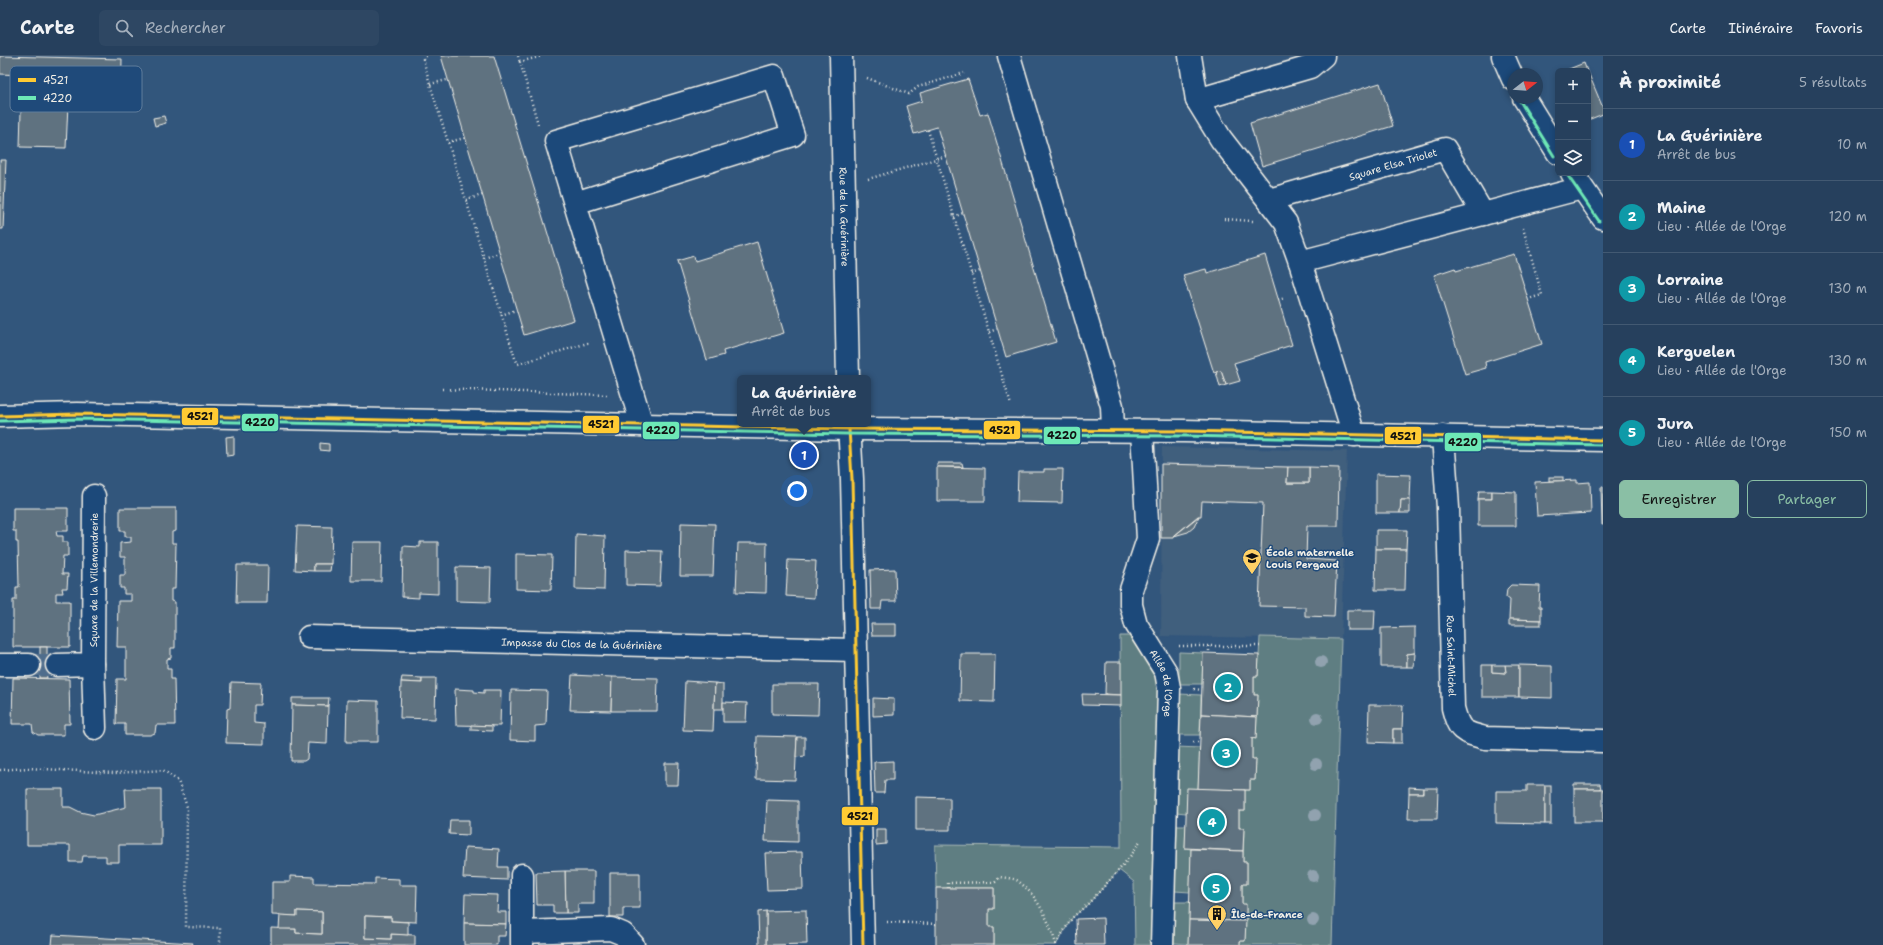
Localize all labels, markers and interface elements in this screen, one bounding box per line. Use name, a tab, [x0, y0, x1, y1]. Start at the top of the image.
search box	[99, 10, 379, 46]
text: Carte	[20, 15, 75, 40]
icon: search	[113, 17, 135, 39]
text: Rechercher	[145, 18, 226, 38]
text: Carte	[1669, 19, 1706, 37]
text: Itinéraire	[1728, 19, 1793, 37]
text: Favoris	[1815, 19, 1863, 37]
legend	[10, 66, 142, 112]
north arrow	[1507, 68, 1543, 104]
map controls	[1555, 68, 1591, 176]
button: +	[1555, 68, 1591, 104]
text: À proximité	[1619, 71, 1721, 93]
text: 4521	[43, 73, 68, 88]
text: 5 résultats	[1799, 74, 1867, 91]
text: 4220	[43, 91, 72, 106]
button: −	[1555, 104, 1591, 140]
text: La Guérinière	[1657, 126, 1763, 146]
text: 1	[1629, 136, 1635, 153]
text: 10 m	[1837, 136, 1867, 153]
button: layers	[1555, 140, 1591, 176]
street label: Square Elsa Triolet	[1347, 146, 1439, 184]
text: Arrêt de bus	[1657, 146, 1736, 163]
street label: Rue de la Guérinière	[836, 167, 852, 267]
text: Maine	[1657, 198, 1706, 218]
text: 2	[1627, 208, 1637, 225]
text: 120 m	[1829, 208, 1867, 225]
text: Lieu · Allée de l'Orge	[1657, 218, 1787, 235]
text: Lorraine	[1657, 270, 1724, 290]
text: 3	[1627, 280, 1637, 297]
text: 130 m	[1829, 280, 1867, 297]
text: Lieu · Allée de l'Orge	[1657, 290, 1787, 307]
text: Kerguelen	[1657, 342, 1735, 362]
text: 4	[1627, 352, 1637, 369]
text: 130 m	[1829, 352, 1867, 369]
text: Lieu · Allée de l'Orge	[1657, 362, 1787, 379]
popup	[737, 375, 871, 427]
text: La Guérinière	[751, 383, 857, 403]
text: Arrêt de bus	[751, 403, 830, 420]
line badge: 4521	[181, 407, 219, 426]
text: 4521	[187, 409, 213, 424]
line badge: 4220	[241, 413, 279, 432]
text: Jura	[1657, 414, 1693, 434]
text: 4220	[245, 415, 275, 430]
line badge: 4521	[582, 415, 620, 434]
text: 4521	[588, 417, 614, 432]
line badge: 4521	[983, 420, 1021, 440]
line badge: 4220	[642, 421, 680, 440]
text: 4220	[646, 423, 676, 438]
text: 4521	[989, 423, 1015, 438]
text: 5	[1628, 424, 1636, 441]
text: 150 m	[1829, 424, 1867, 441]
line badge: 4220	[1043, 426, 1081, 445]
line badge: 4521	[1384, 426, 1422, 445]
text: 4220	[1047, 428, 1077, 443]
text: 4521	[1390, 429, 1416, 444]
line badge: 4220	[1444, 432, 1482, 452]
text: Lieu · Allée de l'Orge	[1657, 434, 1787, 451]
text: 4220	[1448, 435, 1478, 450]
pin: 1	[791, 440, 817, 470]
button: Enregistrer	[1619, 480, 1739, 518]
button: Partager	[1747, 480, 1867, 518]
your location	[787, 481, 807, 501]
street label: Square de la Villemondrerie	[87, 512, 101, 647]
place label: École maternelle Louis Pergaud	[1266, 546, 1354, 571]
school or university icon: École maternelle Louis Pergaud	[1241, 547, 1263, 575]
street label: Rue Saint-Michel	[1444, 615, 1459, 697]
street label: Impasse du Clos de la Guérinière	[501, 636, 663, 652]
street label: Allée de l'Orge	[1146, 647, 1175, 718]
pin: 2	[1215, 672, 1241, 702]
pin: 3	[1213, 738, 1239, 768]
line badge: 4521	[841, 806, 879, 826]
pin: 4	[1199, 807, 1225, 837]
text: 4521	[847, 809, 873, 824]
pin: 5	[1203, 873, 1229, 903]
building icon: Île-de-France	[1206, 903, 1228, 931]
place label: Île-de-France	[1231, 908, 1303, 921]

